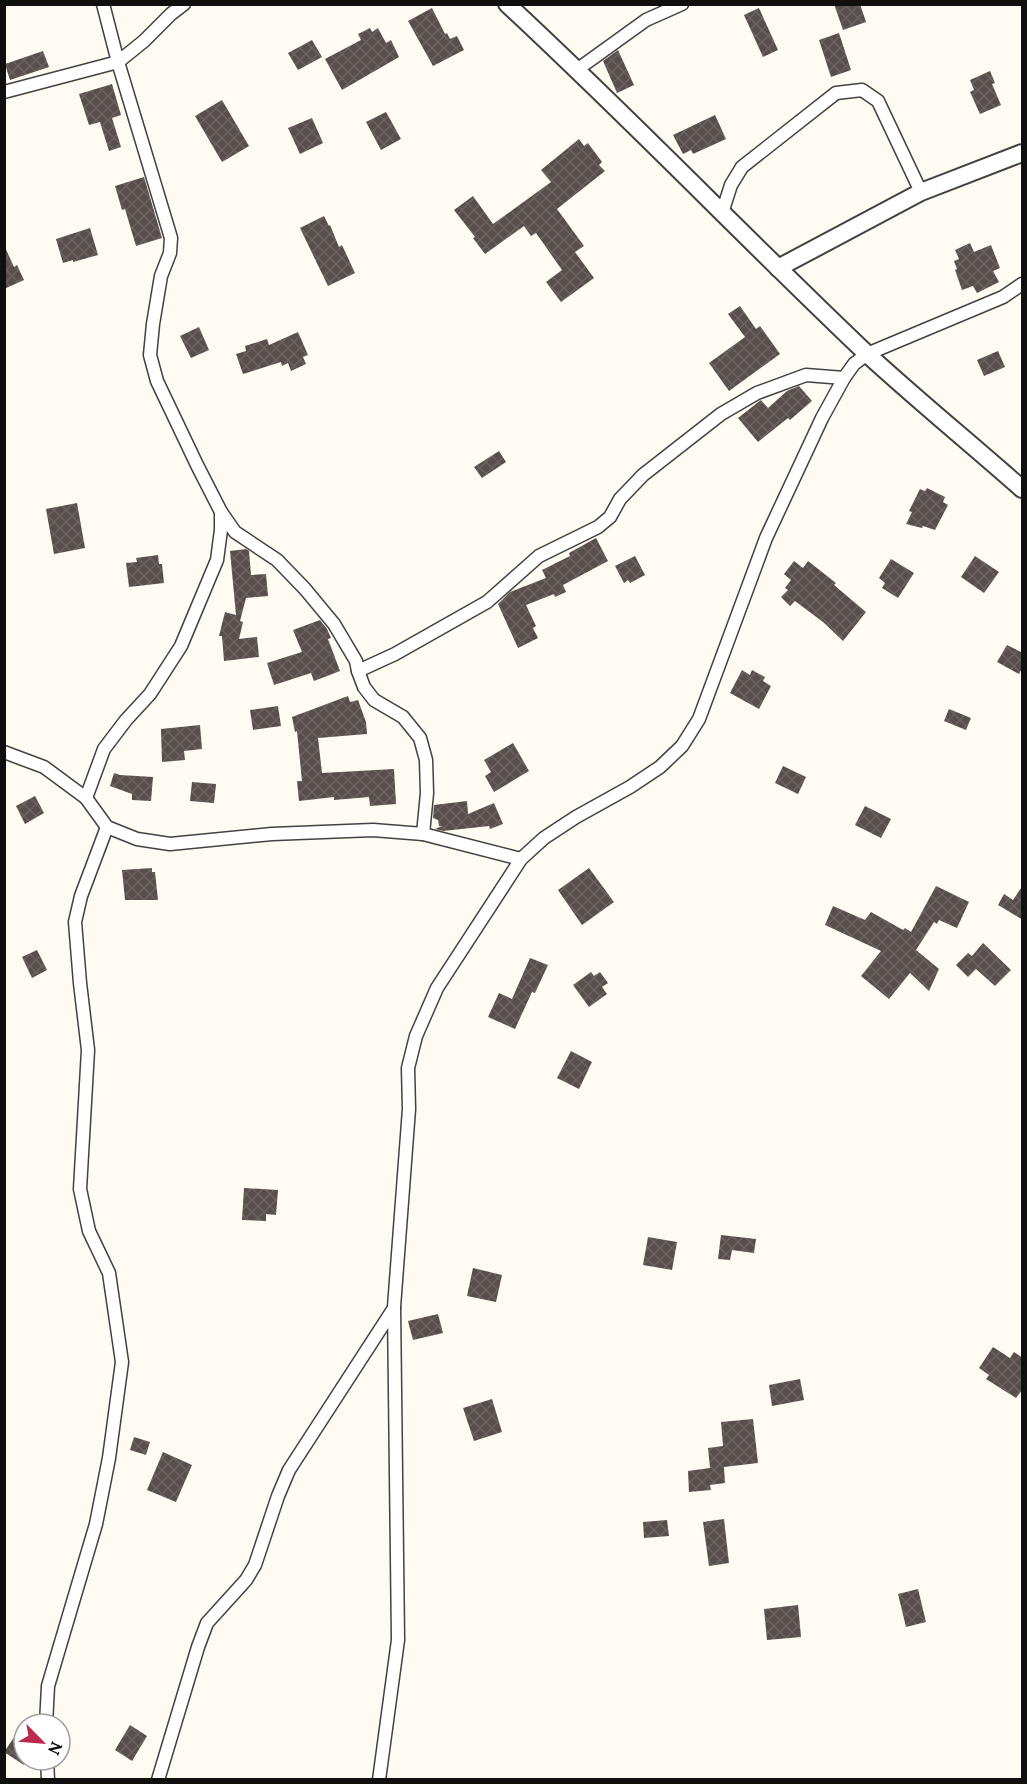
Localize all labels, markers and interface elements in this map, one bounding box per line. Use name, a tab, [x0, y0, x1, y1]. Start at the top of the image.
north arrow	[12, 1712, 72, 1772]
text: N	[44, 1739, 67, 1758]

